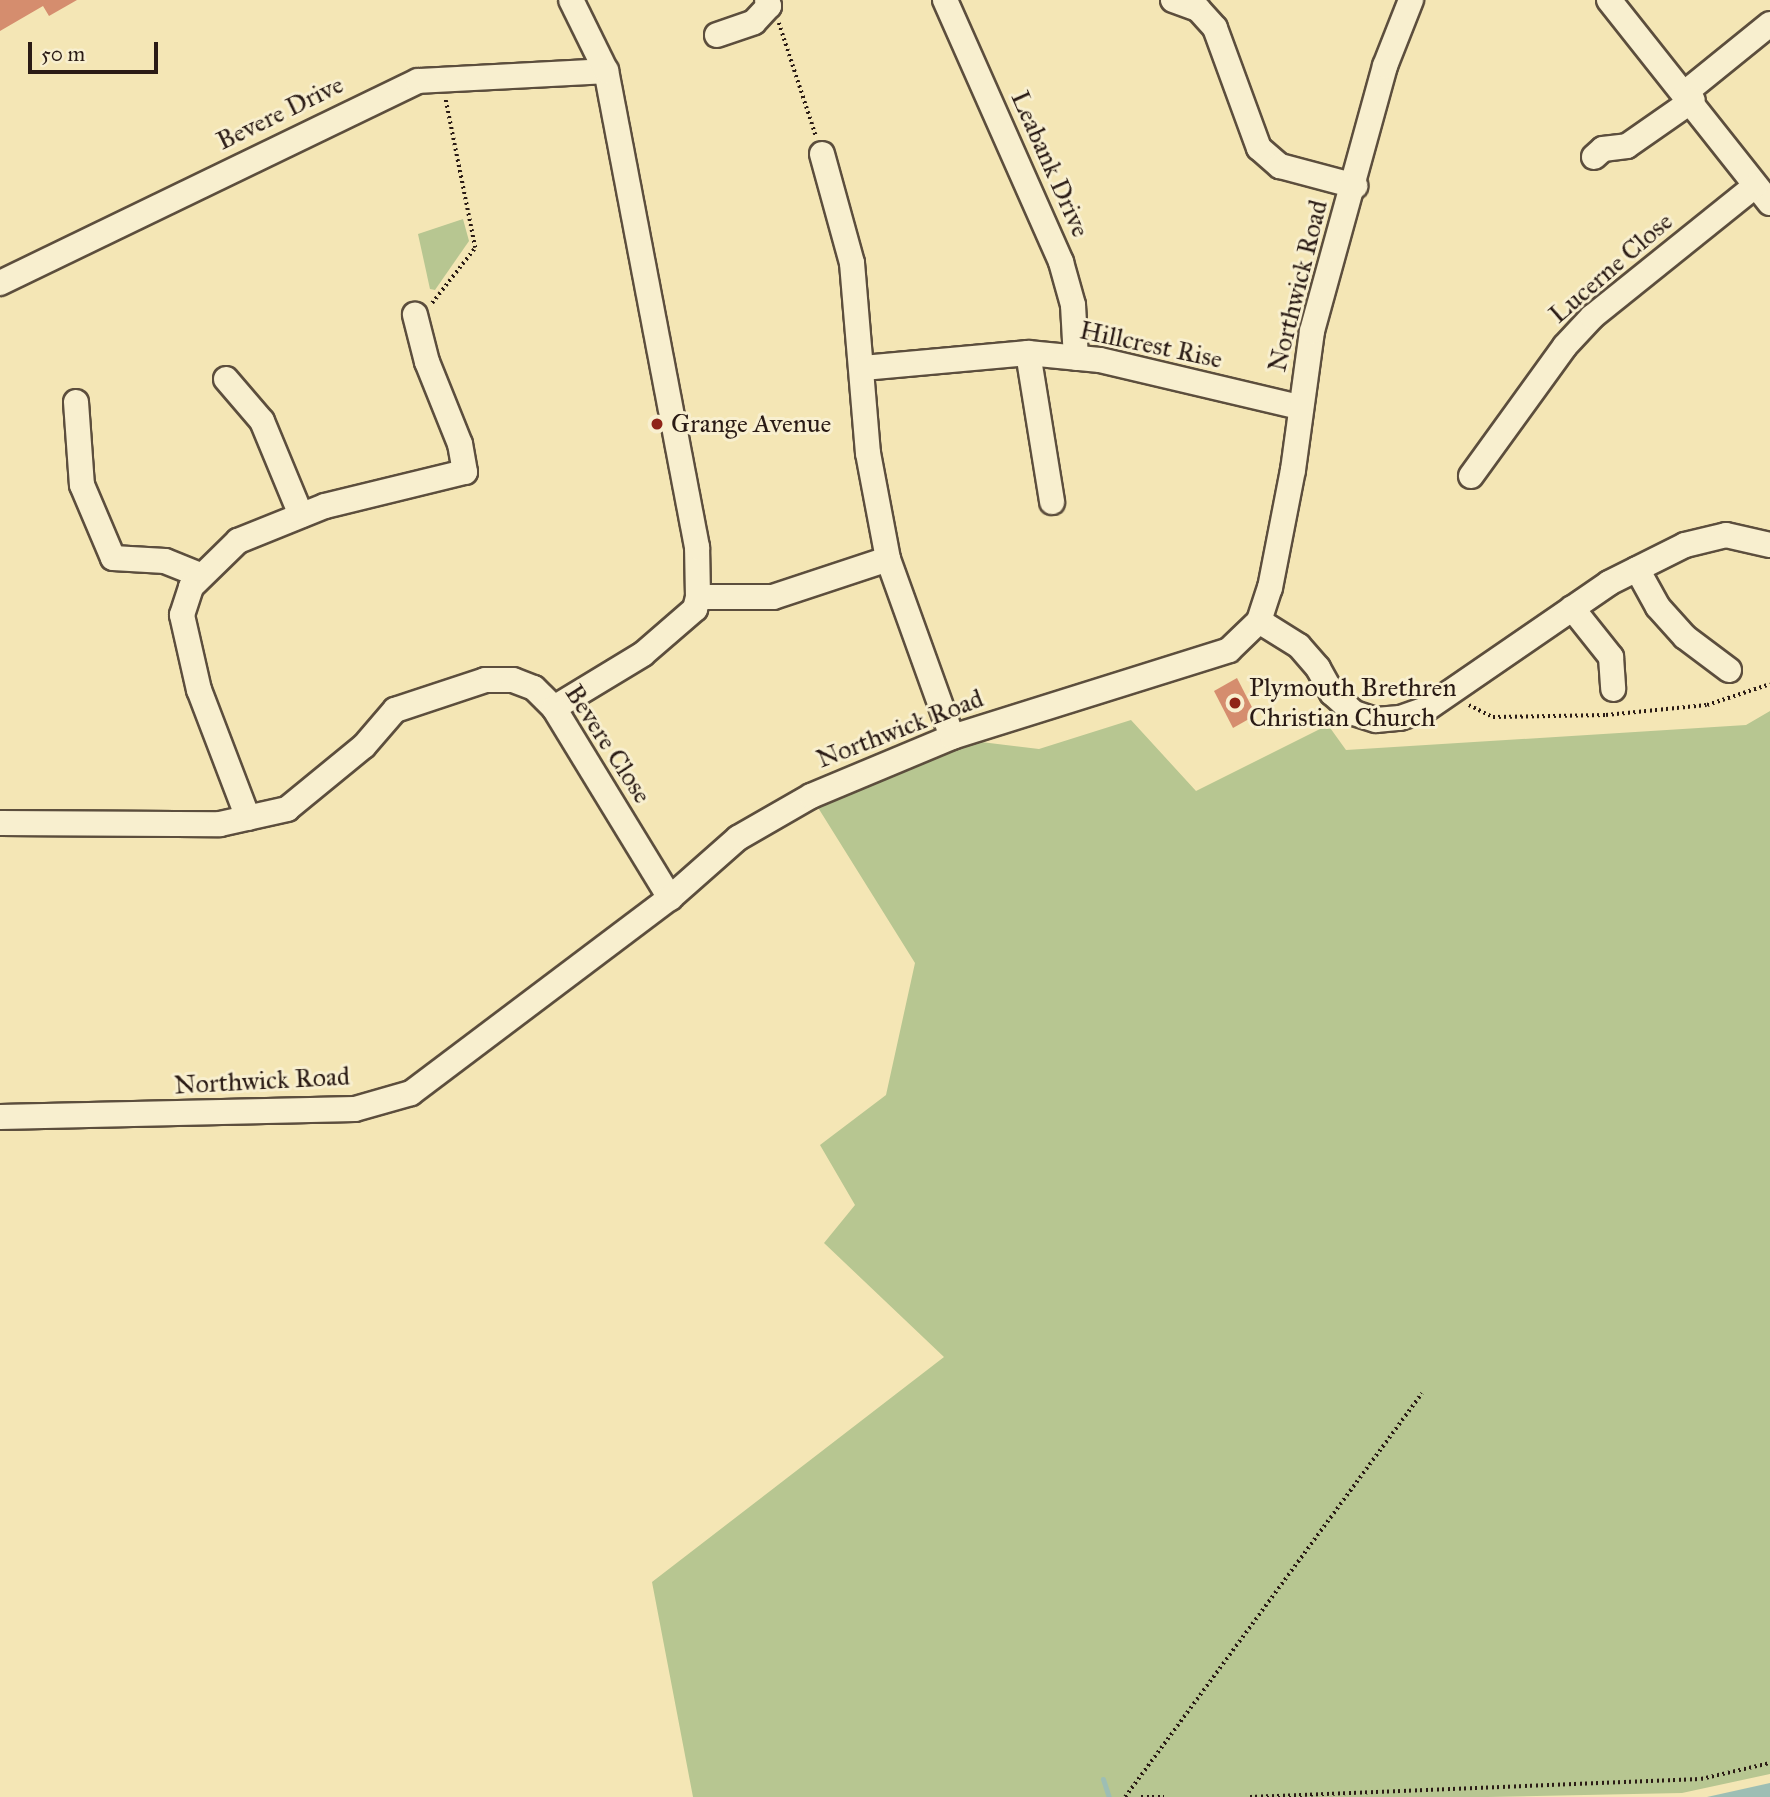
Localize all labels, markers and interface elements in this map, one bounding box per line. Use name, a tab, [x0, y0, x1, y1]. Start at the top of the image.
scale bar	[32, 28, 161, 72]
text: 50 m	[41, 41, 85, 67]
street label: Bevere Drive	[212, 69, 348, 157]
street label: Leabank Drive	[1004, 86, 1096, 242]
street label: Northwick Road	[1262, 197, 1334, 375]
street label: Lucerne Close	[1543, 206, 1679, 330]
street label: Hillcrest Rise	[1077, 315, 1225, 375]
place label: Grange Avenue	[671, 408, 831, 440]
marker: Grange Avenue	[649, 416, 665, 432]
place label: Plymouth Brethren Christian Church	[1249, 672, 1456, 734]
street label: Bevere Close	[558, 679, 658, 809]
street label: Northwick Road	[812, 683, 988, 775]
marker: Plymouth Brethren Christian Church	[1227, 695, 1243, 711]
street label: Northwick Road	[173, 1061, 351, 1101]

